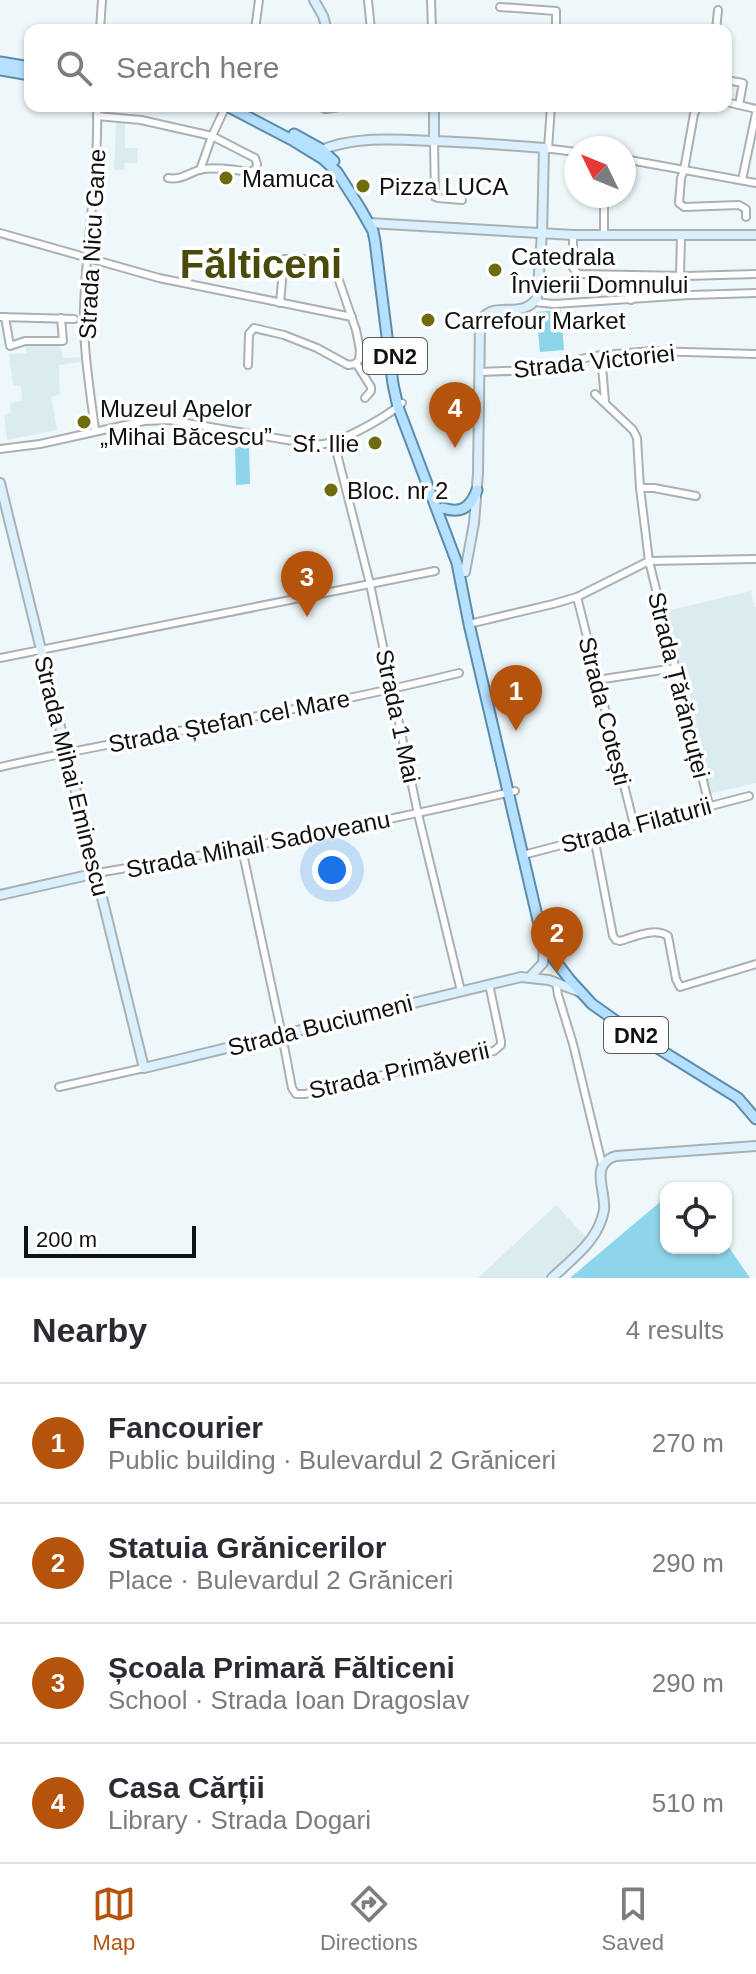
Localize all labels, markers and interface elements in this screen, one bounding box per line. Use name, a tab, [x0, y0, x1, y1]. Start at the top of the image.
search box	[24, 24, 732, 112]
icon: search	[52, 46, 96, 90]
text: Search here	[116, 51, 279, 84]
north arrow	[564, 136, 636, 208]
street label: Strada Nicu Gane	[74, 148, 110, 340]
place label: Mamuca	[242, 165, 335, 192]
marker: Mamuca	[217, 169, 235, 187]
place label: Pizza LUCA	[379, 173, 508, 200]
marker: Pizza LUCA	[354, 177, 372, 195]
district label: Fălticeni	[180, 242, 342, 286]
place label: Catedrala Învierii Domnului	[510, 243, 688, 298]
marker: Catedrala Învierii Domnului	[486, 261, 504, 279]
place label: Carrefour Market	[444, 307, 626, 334]
marker: Carrefour Market	[419, 311, 437, 329]
road number: DN2	[363, 338, 427, 374]
street label: Strada Victoriei	[512, 339, 676, 383]
pin: 4	[429, 382, 481, 448]
place label: Muzeul Apelor „Mihai Băcescu”	[100, 395, 272, 450]
marker: Muzeul Apelor „Mihai Băcescu”	[75, 413, 93, 431]
place label: Sf. Ilie	[292, 430, 359, 457]
marker: Sf. Ilie	[366, 434, 384, 452]
place label: Bloc. nr 2	[347, 477, 448, 504]
marker: Bloc. nr 2	[322, 481, 340, 499]
pin: 3	[281, 551, 333, 617]
street label: Strada Țărăncuței	[643, 589, 715, 781]
street label: Strada Cotești	[574, 634, 636, 788]
street label: Strada 1 Mai	[371, 647, 425, 785]
street label: Strada Mihai Eminescu	[29, 653, 115, 899]
pin: 1	[490, 665, 542, 731]
street label: Strada Ștefan cel Mare	[106, 684, 352, 758]
street label: Strada Filaturii	[558, 792, 714, 858]
street label: Strada Mihail Sadoveanu	[124, 805, 392, 883]
your location	[312, 850, 352, 890]
pin: 2	[531, 907, 583, 973]
street label: Strada Buciumeni	[225, 989, 415, 1061]
road number: DN2	[604, 1017, 668, 1053]
street label: Strada Primăverii	[306, 1036, 492, 1104]
map controls	[660, 1182, 732, 1254]
button: locate	[660, 1182, 732, 1254]
scale bar	[24, 1222, 196, 1258]
text: 200 m	[36, 1227, 97, 1252]
text: Nearby	[32, 1311, 147, 1349]
text: 4 results	[626, 1315, 724, 1345]
text: Fancourier	[108, 1411, 263, 1444]
text: 1	[51, 1428, 65, 1458]
text: 270 m	[652, 1428, 724, 1458]
text: Public building · Bulevardul 2 Grăniceri	[108, 1445, 556, 1475]
text: Statuia Grănicerilor	[108, 1531, 386, 1564]
text: 2	[51, 1548, 65, 1578]
text: 290 m	[652, 1548, 724, 1578]
text: Place · Bulevardul 2 Grăniceri	[108, 1565, 453, 1595]
text: Școala Primară Fălticeni	[108, 1651, 455, 1684]
text: 3	[51, 1668, 65, 1698]
text: 290 m	[652, 1668, 724, 1698]
text: School · Strada Ioan Dragoslav	[108, 1685, 469, 1715]
text: Casa Cărții	[108, 1771, 265, 1804]
text: 4	[51, 1788, 65, 1818]
text: 510 m	[652, 1788, 724, 1818]
text: Library · Strada Dogari	[108, 1805, 371, 1835]
tab: Map	[92, 1882, 136, 1956]
tab: Directions	[320, 1882, 418, 1956]
tab: Saved	[602, 1882, 664, 1956]

